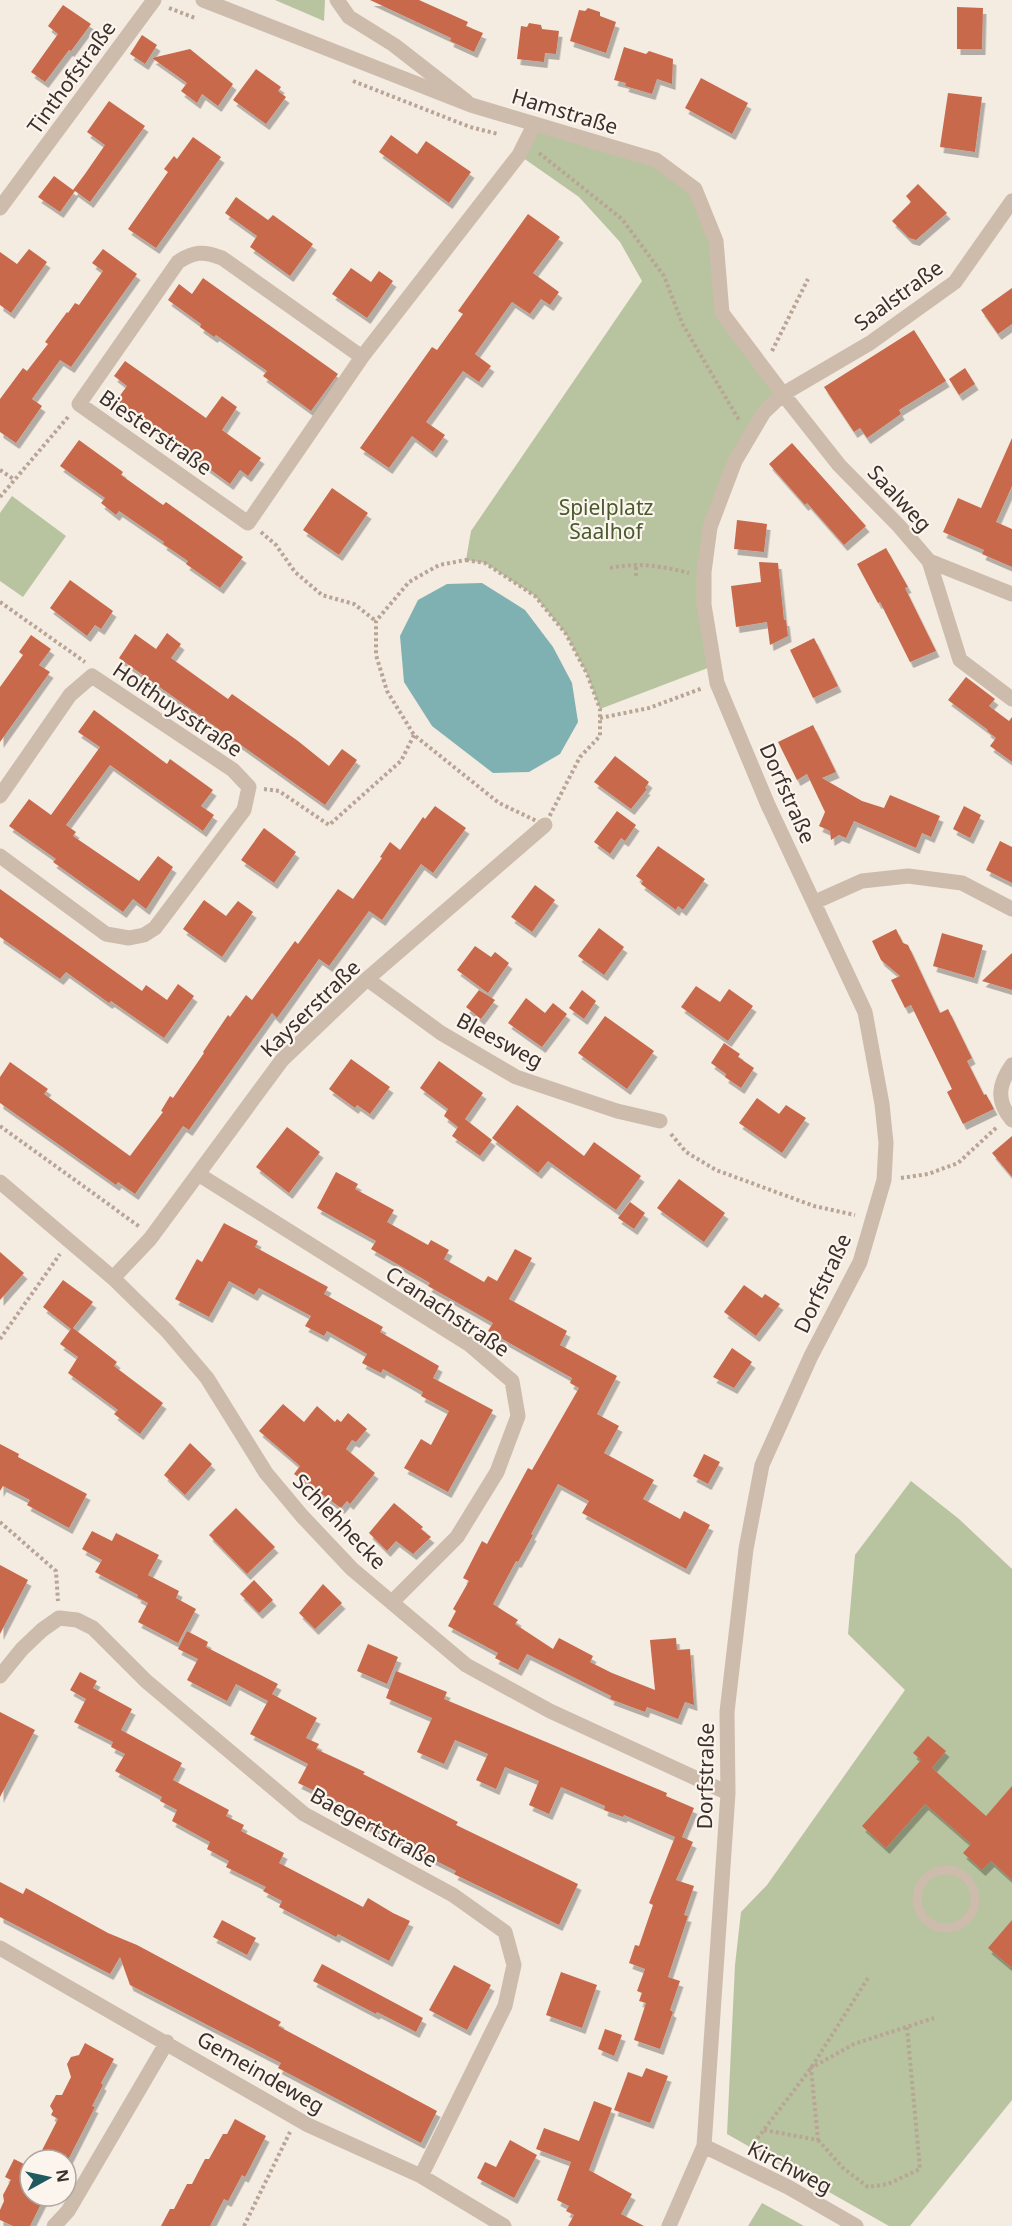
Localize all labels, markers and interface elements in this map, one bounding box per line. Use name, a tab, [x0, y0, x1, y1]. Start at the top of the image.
street label: Tinthofstraße	[20, 15, 122, 139]
street label: Hamstraße	[508, 82, 622, 140]
street label: Saalstraße	[848, 253, 948, 337]
street label: Biesterstraße	[94, 383, 218, 481]
street label: Saalweg	[862, 459, 938, 537]
park label: Spielplatz Saalhof	[559, 493, 653, 545]
street label: Holthuysstraße	[108, 655, 248, 763]
street label: Dorfstraße	[754, 739, 822, 847]
street label: Kayserstraße	[254, 953, 366, 1063]
street label: Bleesweg	[452, 1006, 548, 1074]
street label: Dorfstraße	[787, 1229, 857, 1337]
street label: Cranachstraße	[381, 1259, 515, 1363]
street label: Schlehhecke	[287, 1467, 393, 1575]
street label: Dorfstraße	[690, 1722, 720, 1830]
street label: Baegertstraße	[306, 1781, 442, 1873]
street label: Gemeindeweg	[192, 2024, 330, 2120]
street label: Kirchweg	[743, 2134, 837, 2200]
north arrow	[18, 2148, 78, 2208]
text: N	[51, 2168, 75, 2184]

